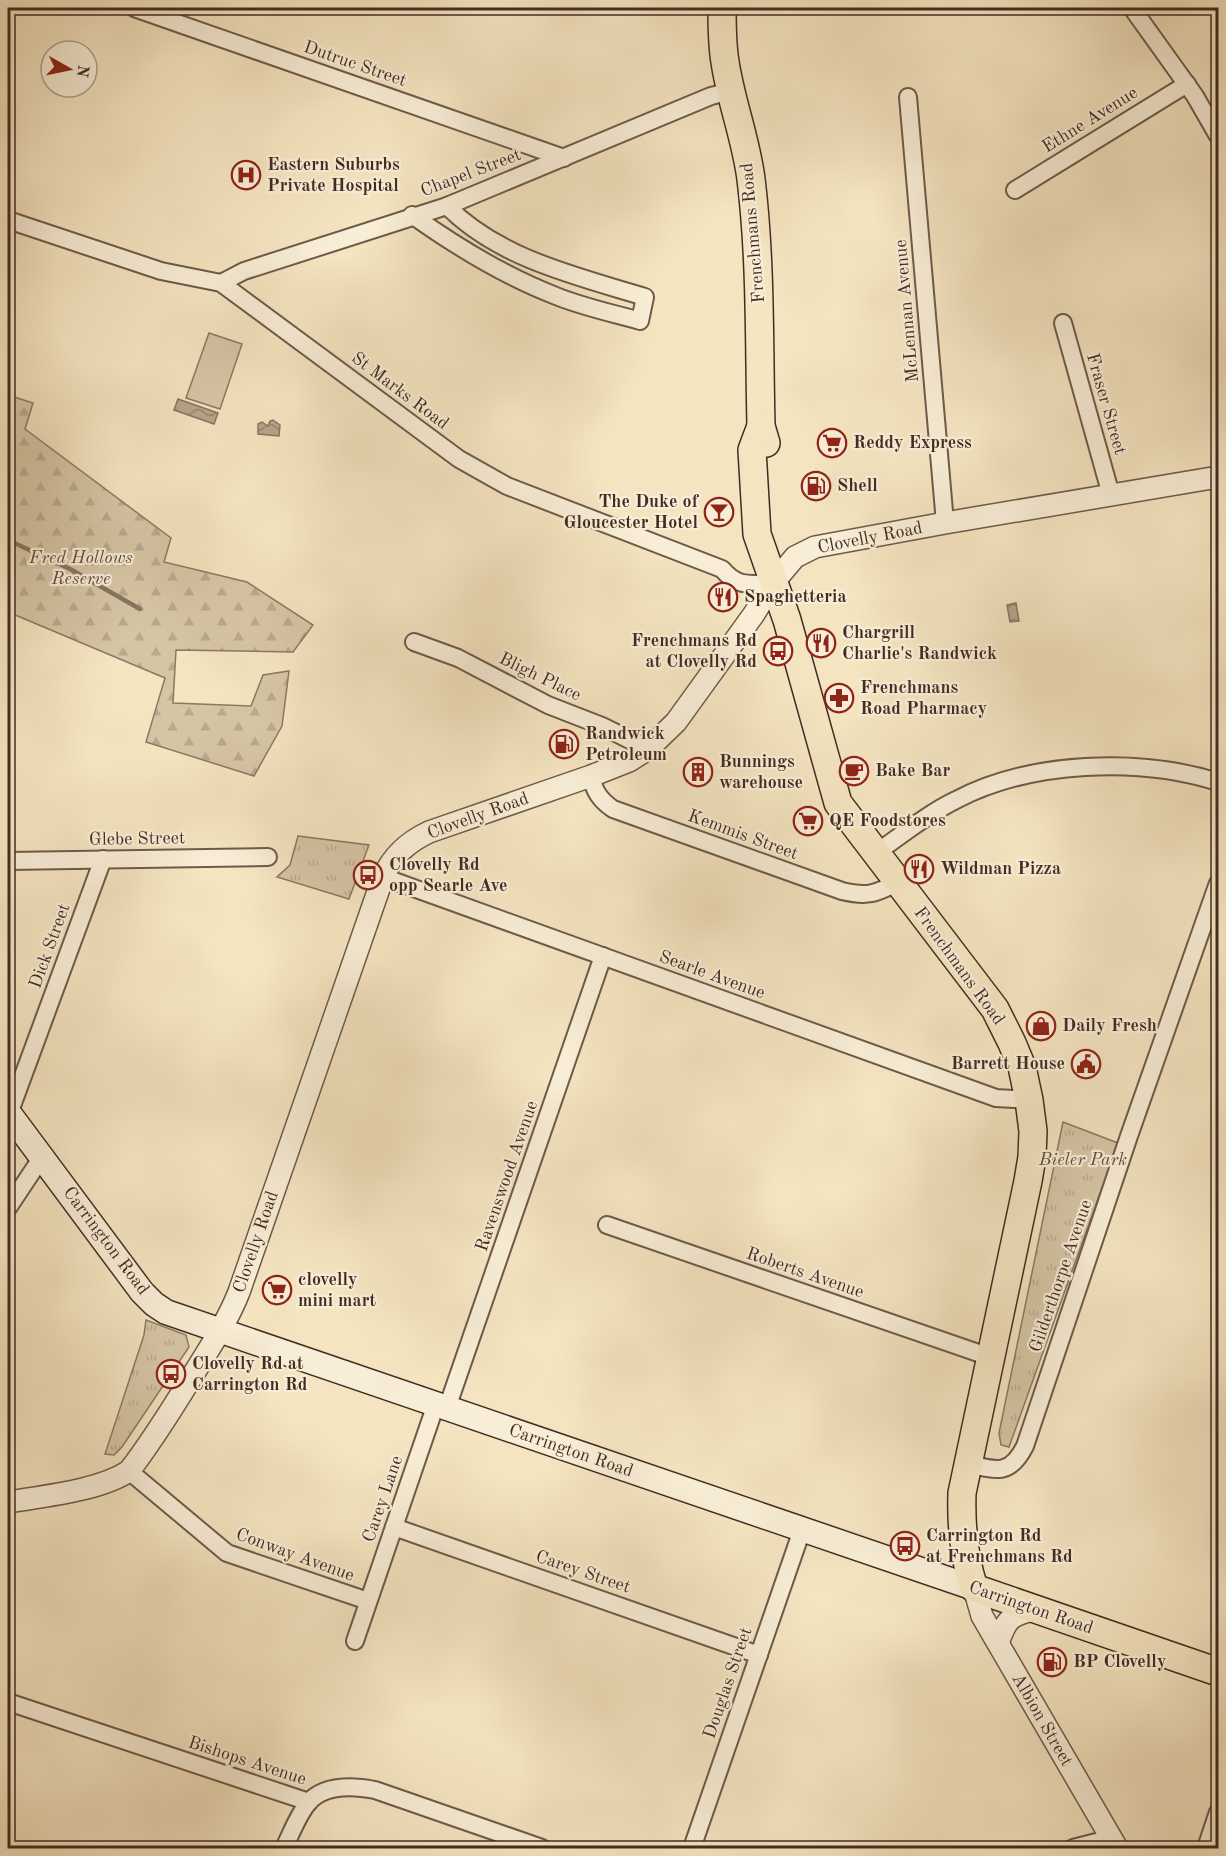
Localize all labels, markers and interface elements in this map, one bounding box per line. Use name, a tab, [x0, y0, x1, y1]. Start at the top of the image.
street label: Dutruc Street	[301, 38, 409, 90]
north arrow	[39, 39, 99, 99]
text: N	[73, 64, 91, 79]
street label: Ethne Avenue	[1039, 84, 1141, 156]
street label: Chapel Street	[418, 146, 524, 200]
place label: Eastern Suburbs Private Hospital	[267, 156, 400, 195]
hospital icon: Eastern Suburbs Private Hospital	[230, 159, 262, 191]
street label: Frenchmans Road	[738, 162, 768, 304]
street label: McLennan Avenue	[892, 239, 922, 383]
street label: St Marks Road	[348, 349, 452, 433]
street label: Fraser Street	[1083, 351, 1129, 457]
supermarket icon: Reddy Express	[816, 427, 848, 459]
place label: Reddy Express	[853, 434, 972, 452]
fuel station icon: Shell	[800, 470, 832, 502]
place label: Shell	[837, 477, 878, 495]
place label: The Duke of Gloucester Hotel	[563, 493, 700, 532]
bar icon: The Duke of Gloucester Hotel	[703, 496, 735, 528]
street label: Clovelly Road	[816, 519, 924, 557]
park label: Fred Hollows Reserve	[28, 549, 133, 588]
restaurant icon: Spaghetteria	[707, 581, 739, 613]
place label: Spaghetteria	[744, 588, 847, 606]
place label: Chargrill Charlie's Randwick	[842, 624, 997, 663]
restaurant icon: Chargrill Charlie's Randwick	[805, 627, 837, 659]
place label: Frenchmans Rd at Clovelly Rd	[631, 632, 757, 671]
bus stop icon: Frenchmans Rd at Clovelly Rd	[762, 635, 794, 667]
street label: Bligh Place	[496, 649, 584, 705]
place label: Frenchmans Road Pharmacy	[860, 679, 987, 718]
pharmacy icon: Frenchmans Road Pharmacy	[823, 682, 855, 714]
place label: Randwick Petroleum	[585, 725, 667, 764]
fuel station icon: Randwick Petroleum	[548, 728, 580, 760]
place label: Bunnings warehouse	[719, 753, 803, 792]
cafe icon: Bake Bar	[838, 755, 870, 787]
building icon: Bunnings warehouse	[682, 756, 714, 788]
place label: Bake Bar	[875, 762, 950, 780]
street label: Clovelly Road	[425, 789, 531, 843]
supermarket icon: QE Foodstores	[792, 805, 824, 837]
street label: Kemmis Street	[685, 807, 801, 863]
place label: QE Foodstores	[829, 812, 946, 830]
street label: Glebe Street	[89, 829, 185, 849]
restaurant icon: Wildman Pizza	[903, 853, 935, 885]
place label: Clovelly Rd opp Searle Ave	[389, 856, 507, 895]
bus stop icon: Clovelly Rd opp Searle Ave	[352, 859, 384, 891]
place label: Wildman Pizza	[940, 860, 1061, 878]
street label: Dick Street	[26, 901, 74, 991]
street label: Frenchmans Road	[910, 904, 1008, 1028]
street label: Searle Avenue	[657, 948, 767, 1002]
shop icon: Daily Fresh	[1025, 1010, 1057, 1042]
place label: Daily Fresh	[1062, 1017, 1157, 1035]
public building icon: Barrett House	[1070, 1048, 1102, 1080]
place label: Barrett House	[951, 1055, 1065, 1073]
street label: Ravenswood Avenue	[473, 1098, 541, 1254]
park label: Bieler Park	[1038, 1151, 1127, 1169]
street label: Carrington Road	[60, 1184, 152, 1298]
street label: Clovelly Road	[230, 1189, 282, 1295]
street label: Gilderthorpe Avenue	[1026, 1197, 1096, 1355]
street label: Roberts Avenue	[744, 1244, 866, 1302]
place label: clovelly mini mart	[298, 1271, 376, 1310]
supermarket icon: clovelly mini mart	[261, 1274, 293, 1306]
place label: Clovelly Rd at Carrington Rd	[192, 1355, 308, 1394]
bus stop icon: Clovelly Rd at Carrington Rd	[155, 1358, 187, 1390]
street label: Carrington Road	[507, 1421, 635, 1481]
street label: Carey Lane	[360, 1453, 406, 1545]
street label: Conway Avenue	[233, 1525, 357, 1585]
place label: Carrington Rd at Frenchmans Rd	[926, 1527, 1073, 1566]
bus stop icon: Carrington Rd at Frenchmans Rd	[889, 1530, 921, 1562]
street label: Carey Street	[533, 1547, 633, 1597]
street label: Carrington Road	[967, 1578, 1095, 1638]
street label: Douglas Street	[701, 1625, 755, 1741]
fuel station icon: BP Clovelly	[1036, 1646, 1068, 1678]
place label: BP Clovelly	[1073, 1653, 1166, 1671]
street label: Albion Street	[1008, 1670, 1076, 1770]
street label: Bishops Avenue	[186, 1733, 308, 1789]

